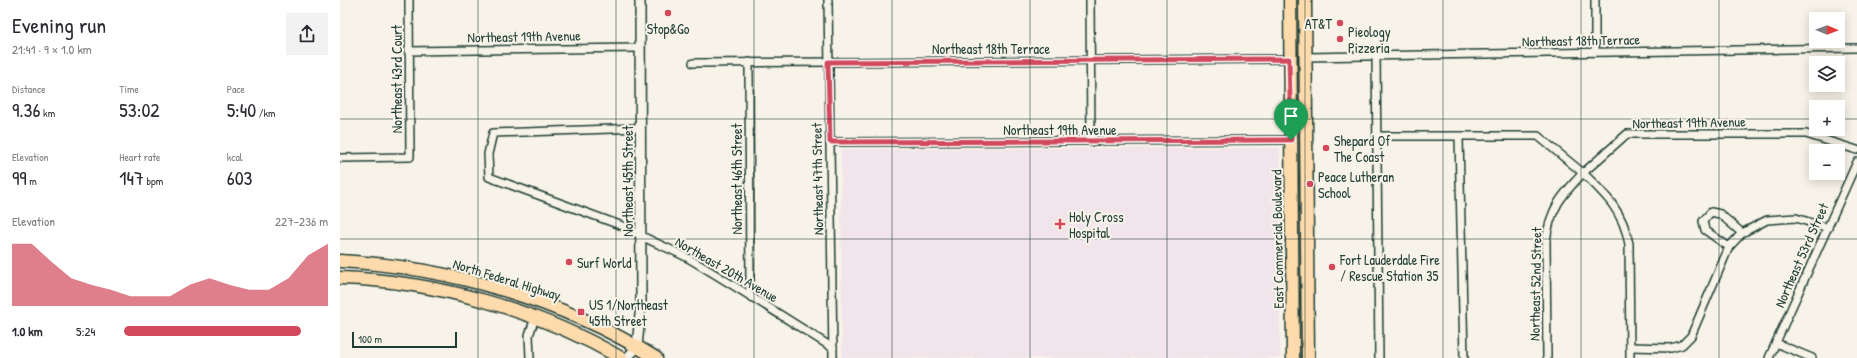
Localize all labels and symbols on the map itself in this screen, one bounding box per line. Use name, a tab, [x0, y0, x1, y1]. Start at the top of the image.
marker: Stop&Go	[663, 8, 673, 18]
north arrow	[1809, 12, 1845, 48]
place label: AT&T	[1305, 14, 1332, 33]
marker: AT&T	[1335, 18, 1345, 28]
place label: Stop&Go	[647, 19, 690, 39]
place label: Pieology Pizzeria	[1348, 22, 1391, 57]
street label: Northeast 43rd Court	[387, 25, 406, 133]
street label: Northeast 19th Avenue	[467, 26, 581, 46]
street label: Northeast 18th Terrace	[1522, 29, 1641, 51]
marker: Pieology Pizzeria	[1335, 34, 1345, 44]
street label: Northeast 18th Terrace	[932, 39, 1050, 58]
pin	[1274, 99, 1308, 140]
street label: Northeast 19th Avenue	[1632, 112, 1746, 132]
street label: Northeast 19th Avenue	[1003, 120, 1117, 139]
street label: Northeast 47th Street	[807, 122, 827, 235]
street label: Northeast 46th Street	[727, 123, 746, 235]
street label: Northeast 45th Street	[618, 125, 637, 237]
place label: Shepard Of The Coast	[1334, 131, 1390, 166]
marker: Shepard Of The Coast	[1321, 143, 1331, 153]
place label: Peace Lutheran School	[1318, 167, 1394, 202]
street label: East Commercial Boulevard	[1266, 169, 1288, 309]
marker: Peace Lutheran School	[1305, 179, 1315, 189]
street label: Northeast 53rd Street	[1769, 200, 1833, 310]
place label: Holy Cross Hospital	[1069, 207, 1124, 243]
marker: Holy Cross Hospital	[1054, 218, 1066, 230]
street label: Northeast 52nd Street	[1525, 227, 1545, 341]
street label: Northeast 20th Avenue	[672, 232, 782, 306]
place label: Fort Lauderdale Fire / Rescue Station 35	[1339, 250, 1440, 285]
place label: Surf World	[577, 253, 632, 272]
street label: North Federal Highway	[450, 254, 563, 305]
marker: Surf World	[564, 257, 574, 267]
marker: Fort Lauderdale Fire / Rescue Station 35	[1327, 262, 1337, 272]
place label: US 1/Northeast 45th Street	[589, 295, 668, 330]
marker: US 1/Northeast 45th Street	[576, 307, 586, 317]
scale bar	[352, 330, 457, 349]

